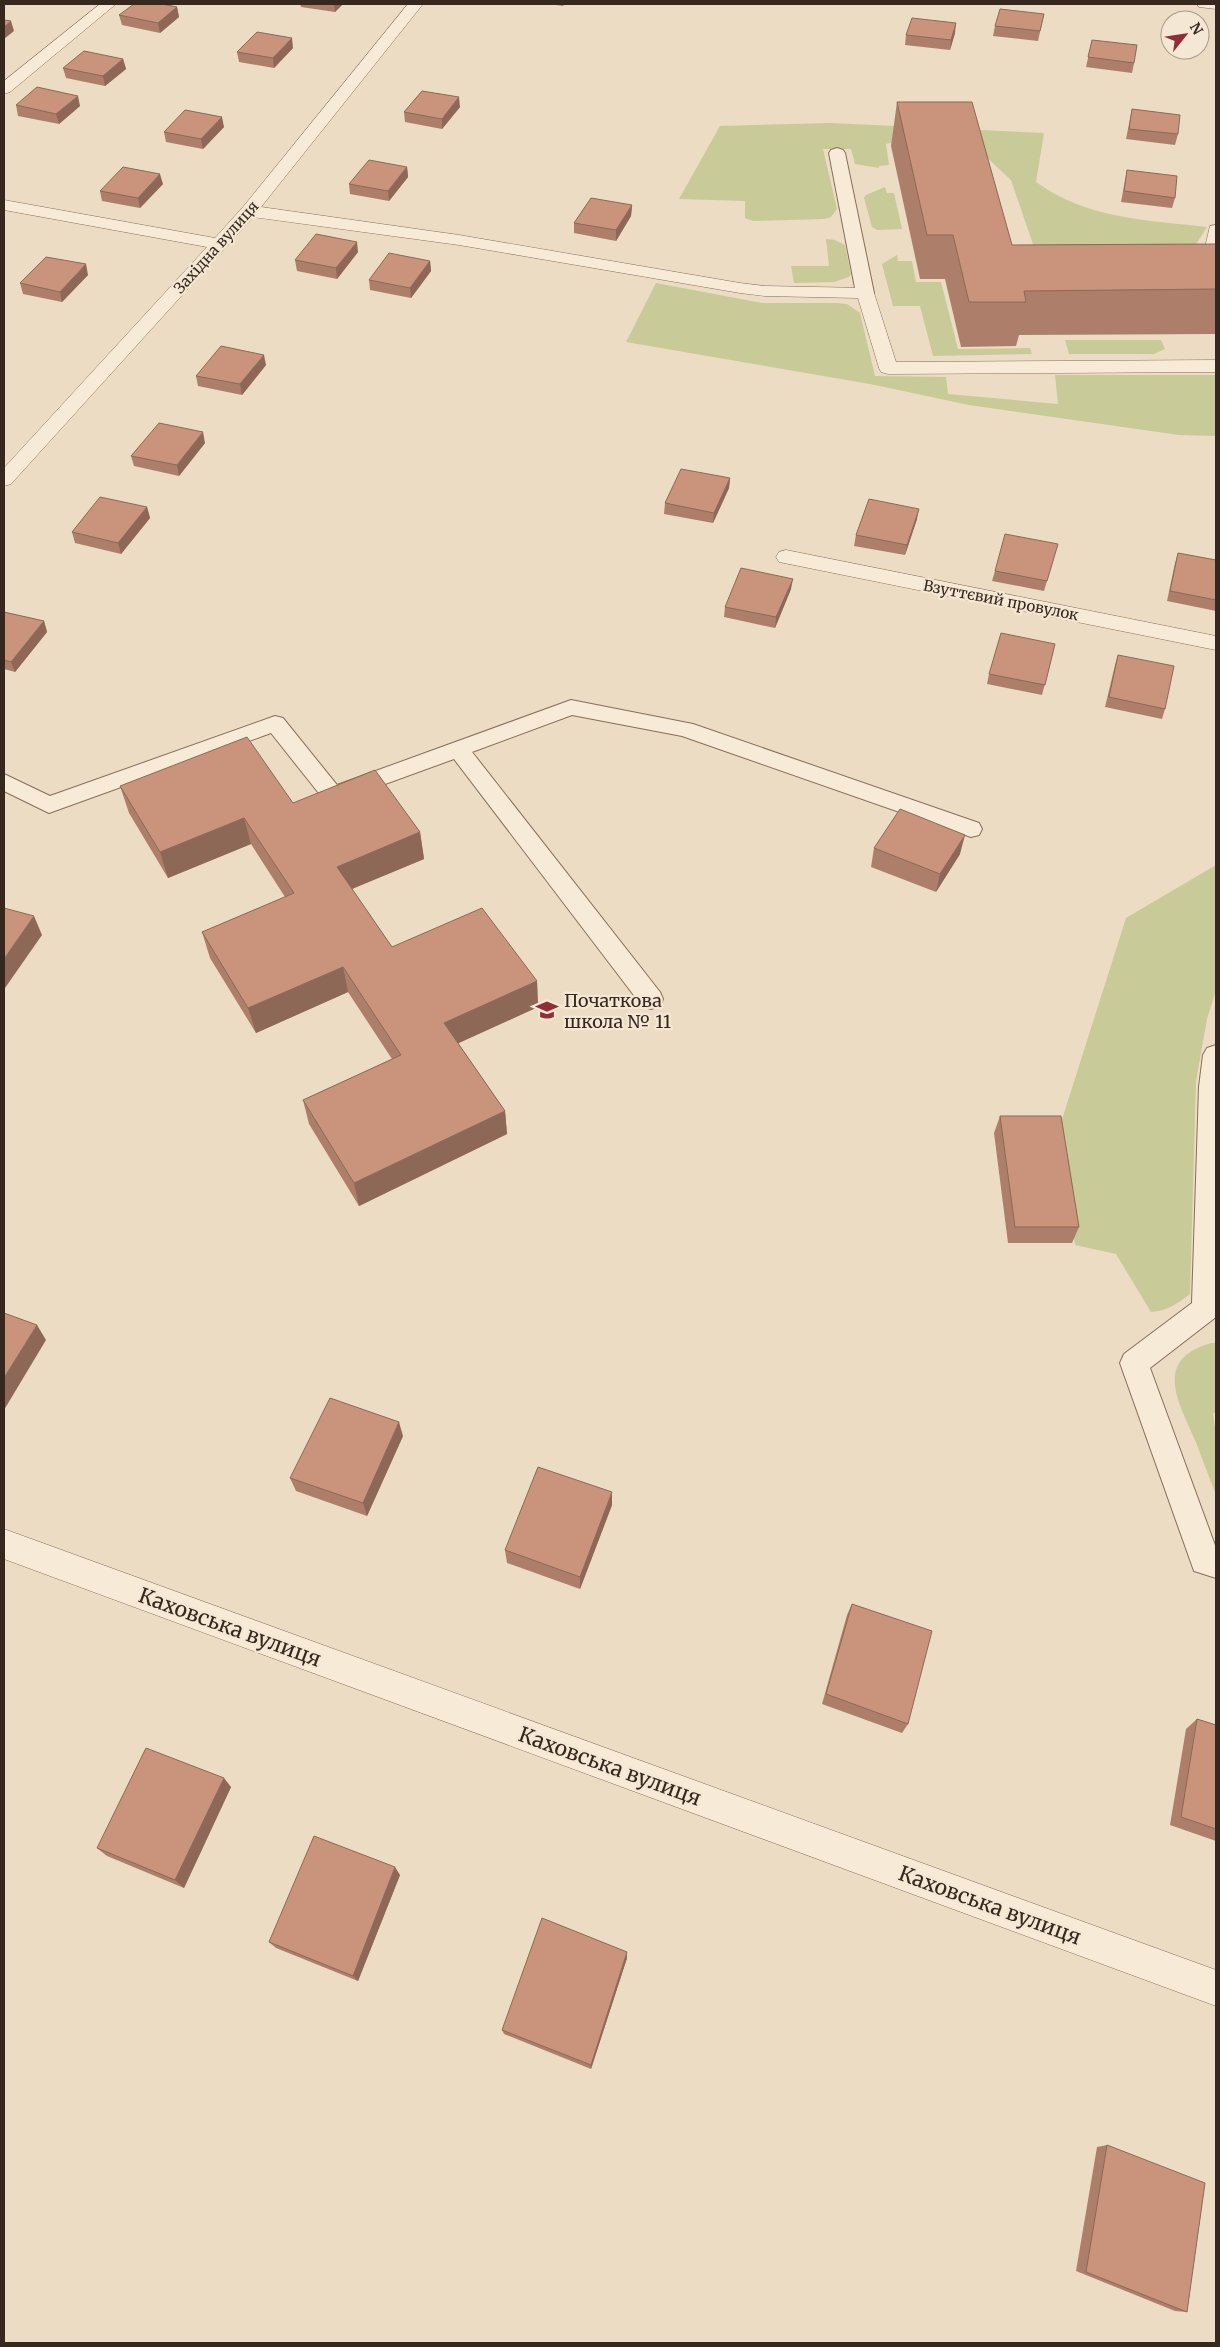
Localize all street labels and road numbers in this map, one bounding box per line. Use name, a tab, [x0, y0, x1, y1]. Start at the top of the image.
street label: Західна вулиця	[170, 197, 263, 297]
street label: Взуттєвий провулок	[922, 576, 1081, 624]
street label: Каховська вулиця	[135, 1581, 325, 1673]
street label: Каховська вулиця	[515, 1720, 705, 1812]
street label: Каховська вулиця	[895, 1859, 1085, 1951]

